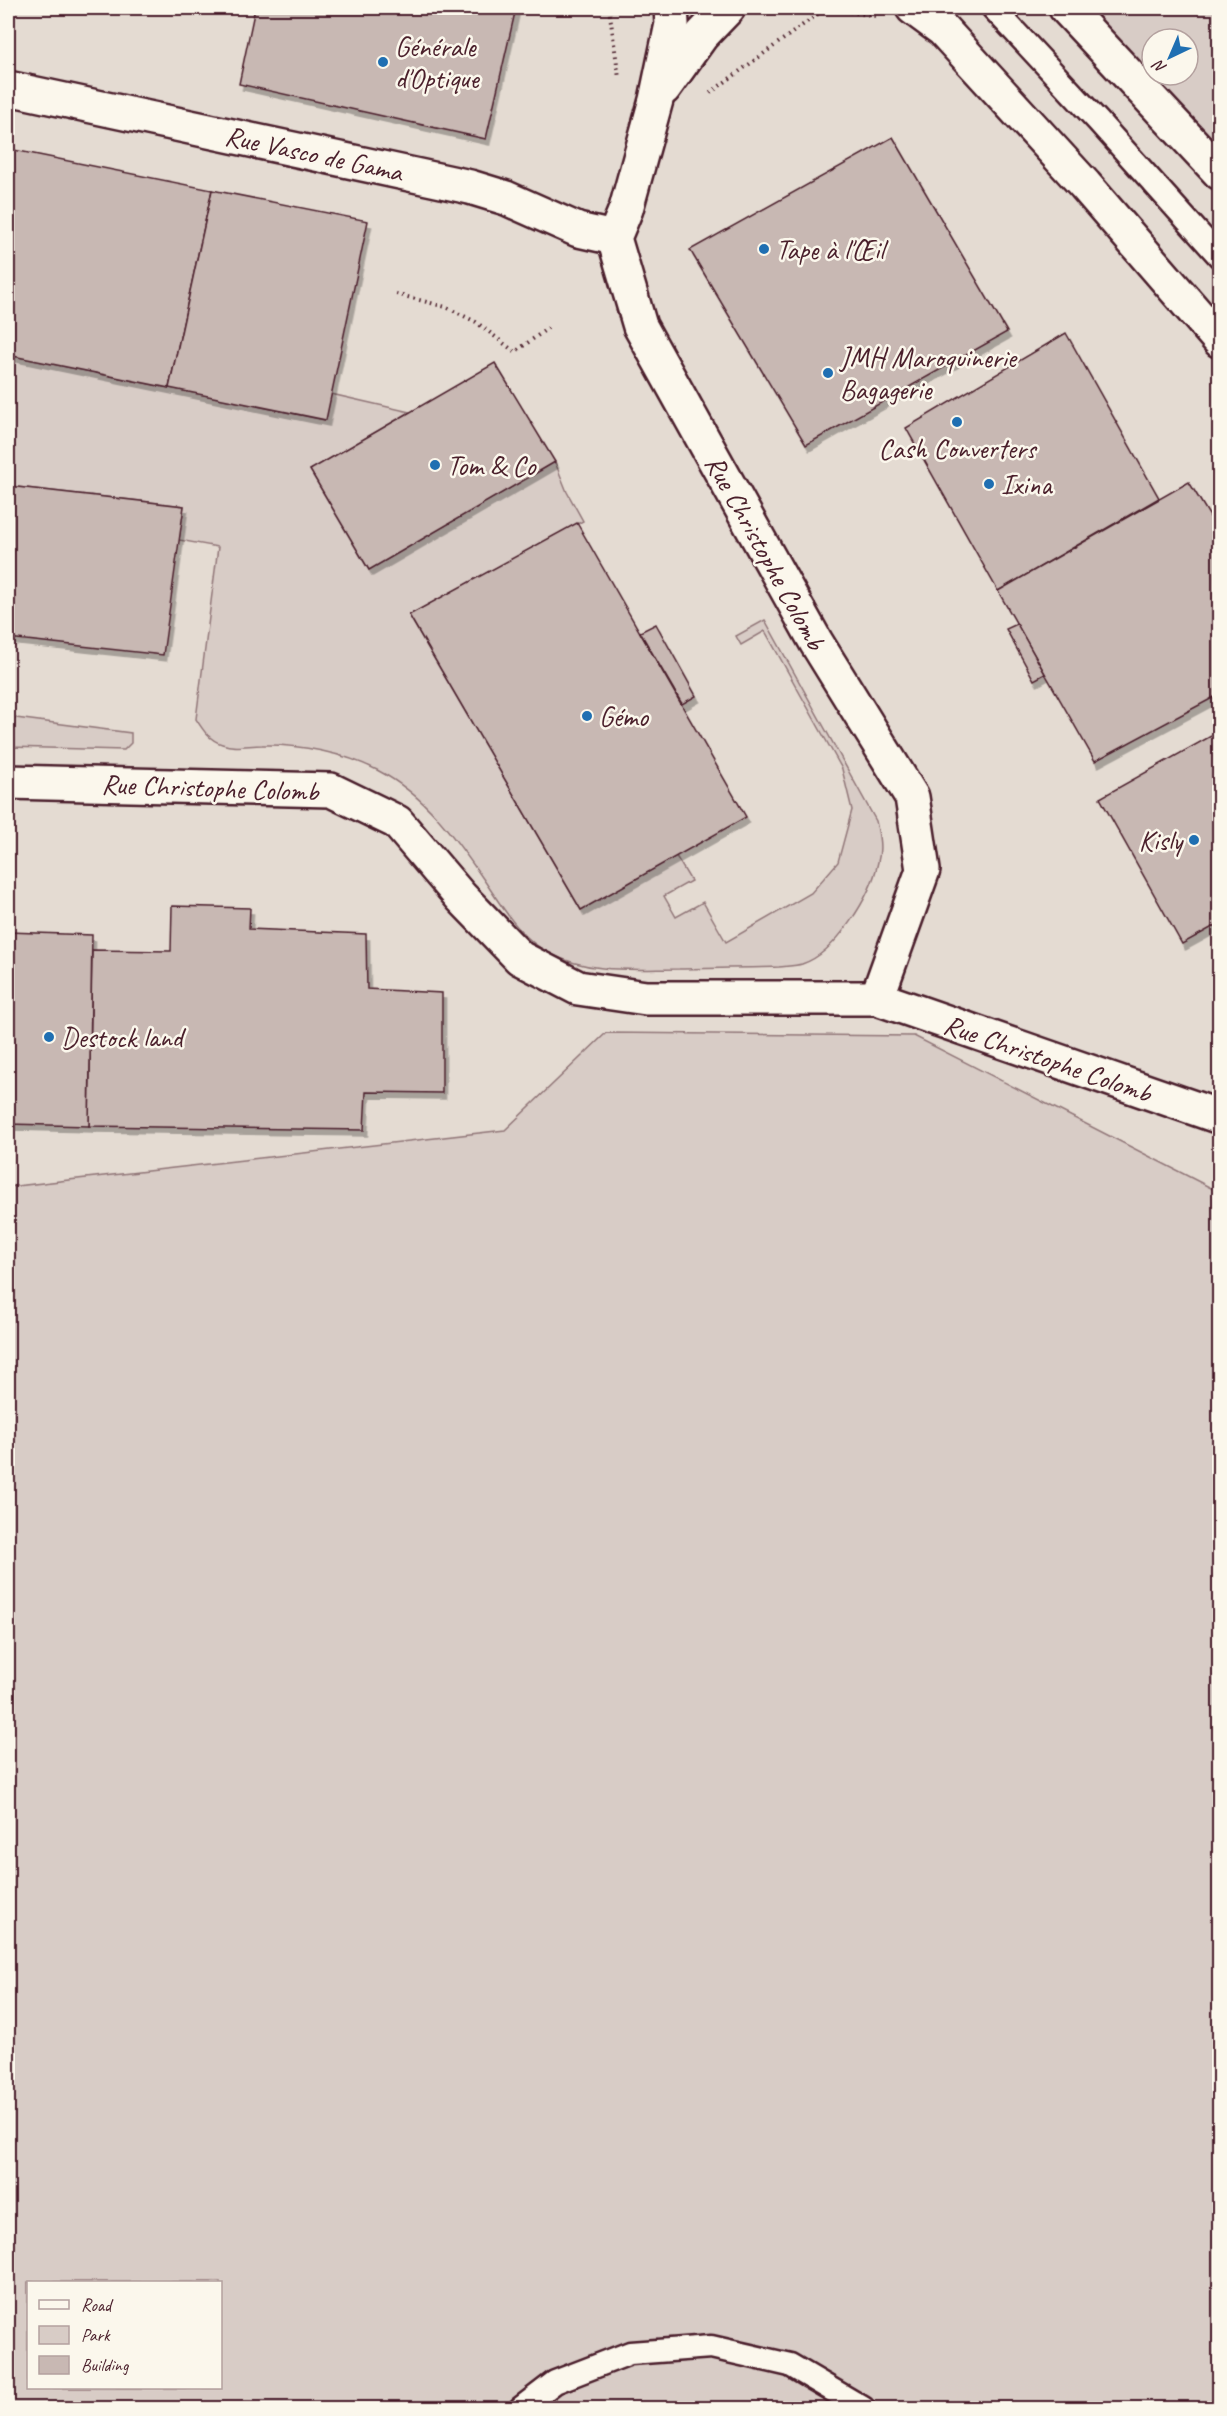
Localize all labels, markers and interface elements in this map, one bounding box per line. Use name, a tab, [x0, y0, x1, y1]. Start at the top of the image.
north arrow	[1140, 27, 1200, 87]
place label: Générale d'Optique	[395, 29, 480, 96]
text: N	[1148, 54, 1171, 78]
marker: Générale d'Optique	[376, 55, 390, 69]
street label: Rue Vasco de Gama	[222, 118, 408, 190]
place label: Tape à l'Œil	[776, 232, 889, 267]
marker: Tape à l'Œil	[757, 242, 771, 256]
place label: JMH Maroquinerie Bagagerie	[838, 340, 1018, 407]
marker: JMH Maroquinerie Bagagerie	[821, 366, 835, 380]
marker: Cash Converters	[950, 415, 964, 429]
place label: Cash Converters	[879, 431, 1038, 466]
place label: Tom & Co	[447, 448, 537, 483]
street label: Rue Christophe Colomb	[698, 449, 834, 657]
marker: Tom & Co	[428, 458, 442, 472]
place label: Ixina	[1001, 467, 1053, 502]
marker: Ixina	[982, 477, 996, 491]
place label: Gémo	[599, 699, 650, 734]
marker: Gémo	[580, 709, 594, 723]
street label: Rue Christophe Colomb	[101, 766, 321, 809]
place label: Kisly	[1139, 823, 1184, 858]
marker: Kisly	[1187, 833, 1201, 847]
street label: Rue Christophe Colomb	[939, 1007, 1158, 1111]
place label: Destock land	[61, 1020, 187, 1055]
marker: Destock land	[42, 1030, 56, 1044]
legend	[27, 2281, 222, 2389]
text: Road	[81, 2294, 114, 2316]
text: Park	[81, 2324, 111, 2346]
text: Building	[81, 2354, 130, 2376]

